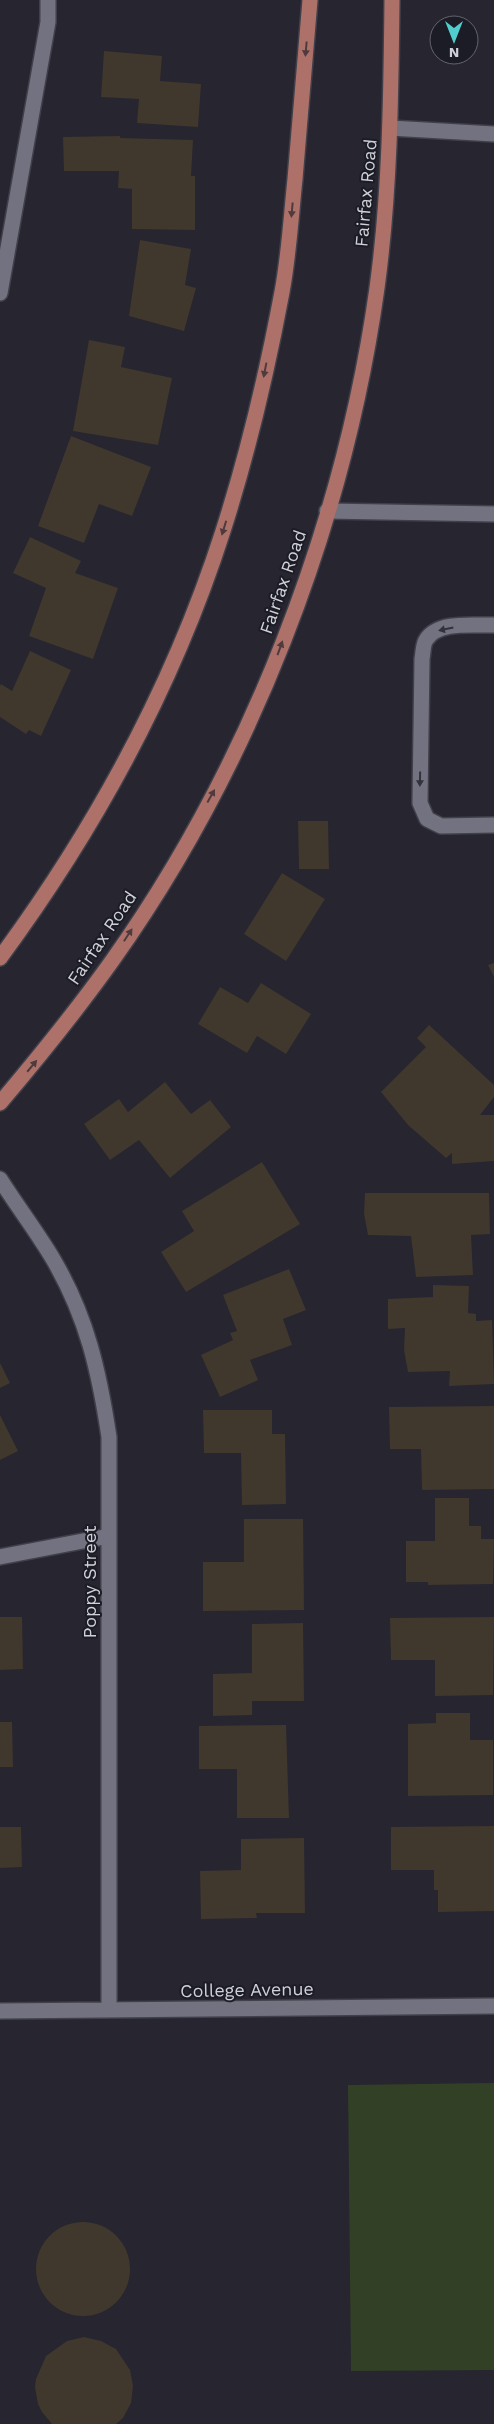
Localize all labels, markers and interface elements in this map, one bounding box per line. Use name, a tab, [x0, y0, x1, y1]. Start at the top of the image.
north arrow	[429, 15, 479, 65]
one-way arrow	[302, 41, 310, 57]
text: N	[449, 45, 459, 61]
street label: Fairfax Road	[350, 138, 381, 248]
one-way arrow	[288, 203, 296, 219]
one-way arrow	[260, 363, 268, 379]
one-way arrow	[219, 520, 227, 535]
street label: Fairfax Road	[255, 527, 310, 637]
one-way arrow	[437, 625, 453, 633]
one-way arrow	[276, 640, 284, 655]
one-way arrow	[416, 771, 424, 787]
one-way arrow	[207, 789, 216, 802]
street label: Fairfax Road	[63, 887, 141, 989]
one-way arrow	[124, 928, 133, 942]
one-way arrow	[26, 1059, 37, 1072]
street label: Poppy Street	[79, 1525, 100, 1639]
street label: College Avenue	[180, 1978, 314, 2001]

